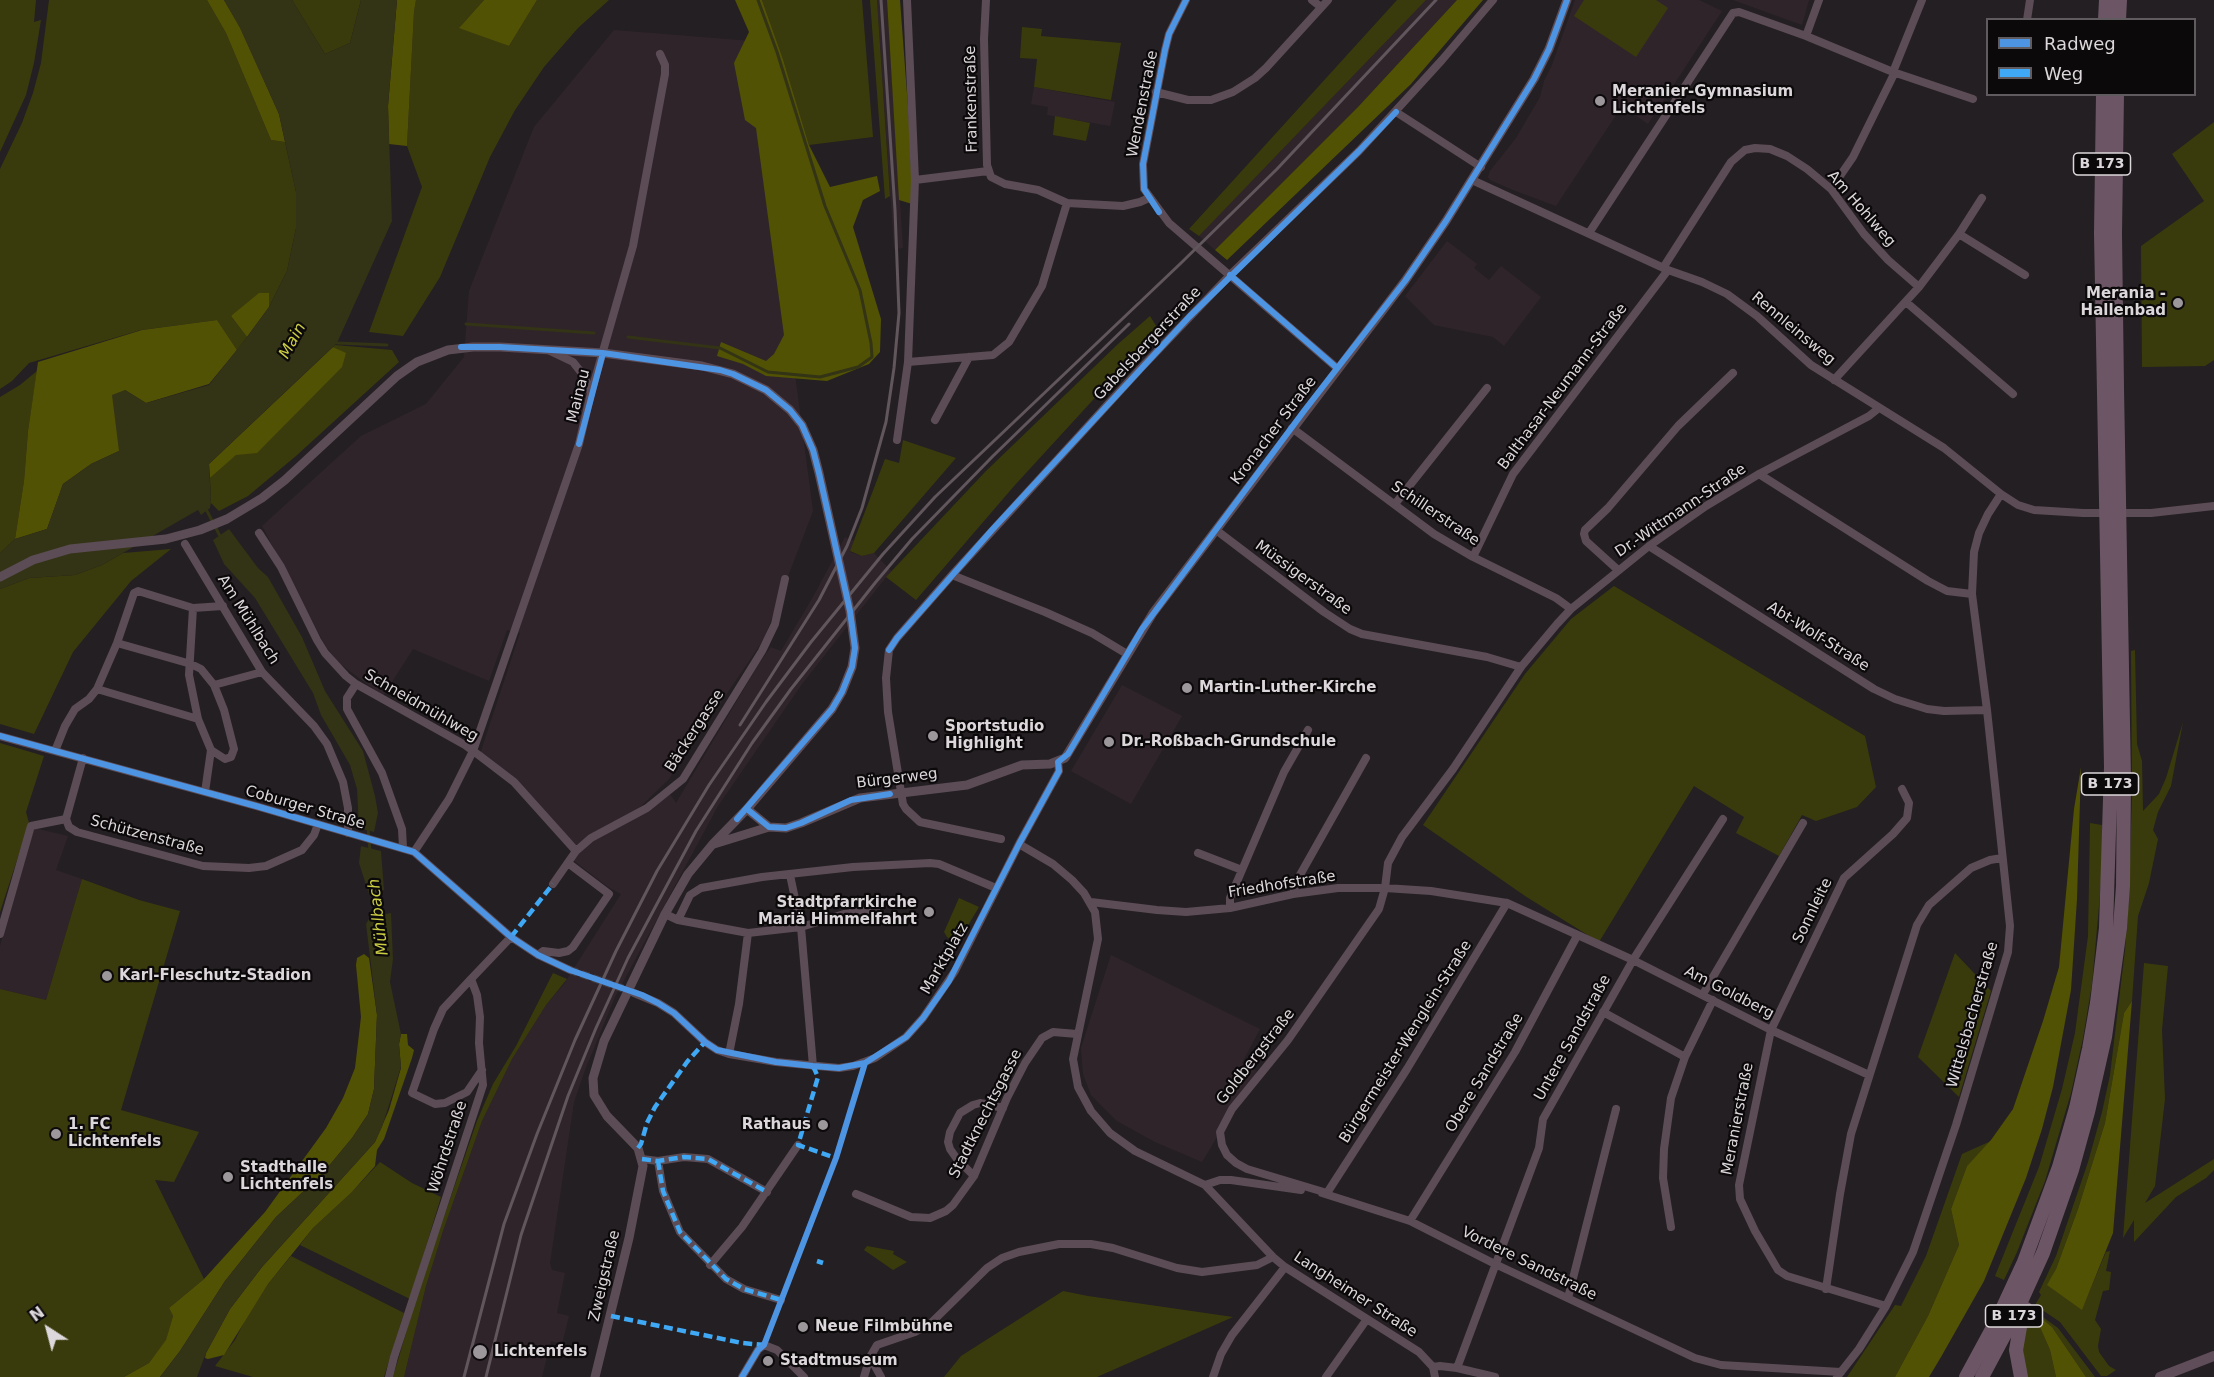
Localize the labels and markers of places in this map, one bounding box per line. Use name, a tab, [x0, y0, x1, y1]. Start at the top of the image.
place label: Meranier-Gymnasium Lichtenfels	[1612, 83, 1793, 118]
marker: Meranier-Gymnasium Lichtenfels	[1593, 94, 1607, 108]
place label: Merania - Hallenbad	[2081, 285, 2166, 320]
marker: Merania - Hallenbad	[2171, 296, 2185, 310]
place label: Martin-Luther-Kirche	[1199, 679, 1376, 697]
marker: Martin-Luther-Kirche	[1180, 681, 1194, 695]
place label: Sportstudio Highlight	[945, 718, 1044, 753]
marker: Sportstudio Highlight	[926, 729, 940, 743]
place label: Dr.-Roßbach-Grundschule	[1121, 733, 1336, 751]
marker: Dr.-Roßbach-Grundschule	[1102, 735, 1116, 749]
place label: Stadtpfarrkirche Mariä Himmelfahrt	[758, 894, 917, 929]
marker: Stadtpfarrkirche Mariä Himmelfahrt	[922, 905, 936, 919]
place label: Karl-Fleschutz-Stadion	[119, 967, 311, 985]
marker: Karl-Fleschutz-Stadion	[100, 969, 114, 983]
place label: 1. FC Lichtenfels	[68, 1116, 161, 1151]
place label: Rathaus	[742, 1116, 811, 1134]
marker: Rathaus	[816, 1118, 830, 1132]
marker: 1. FC Lichtenfels	[49, 1127, 63, 1141]
place label: Stadthalle Lichtenfels	[240, 1159, 333, 1194]
marker: Stadthalle Lichtenfels	[221, 1170, 235, 1184]
place label: Neue Filmbühne	[815, 1318, 953, 1336]
marker: Neue Filmbühne	[796, 1320, 810, 1334]
marker: Lichtenfels	[471, 1343, 489, 1361]
place label: Lichtenfels	[494, 1343, 587, 1361]
place label: Stadtmuseum	[780, 1352, 898, 1370]
marker: Stadtmuseum	[761, 1354, 775, 1368]

